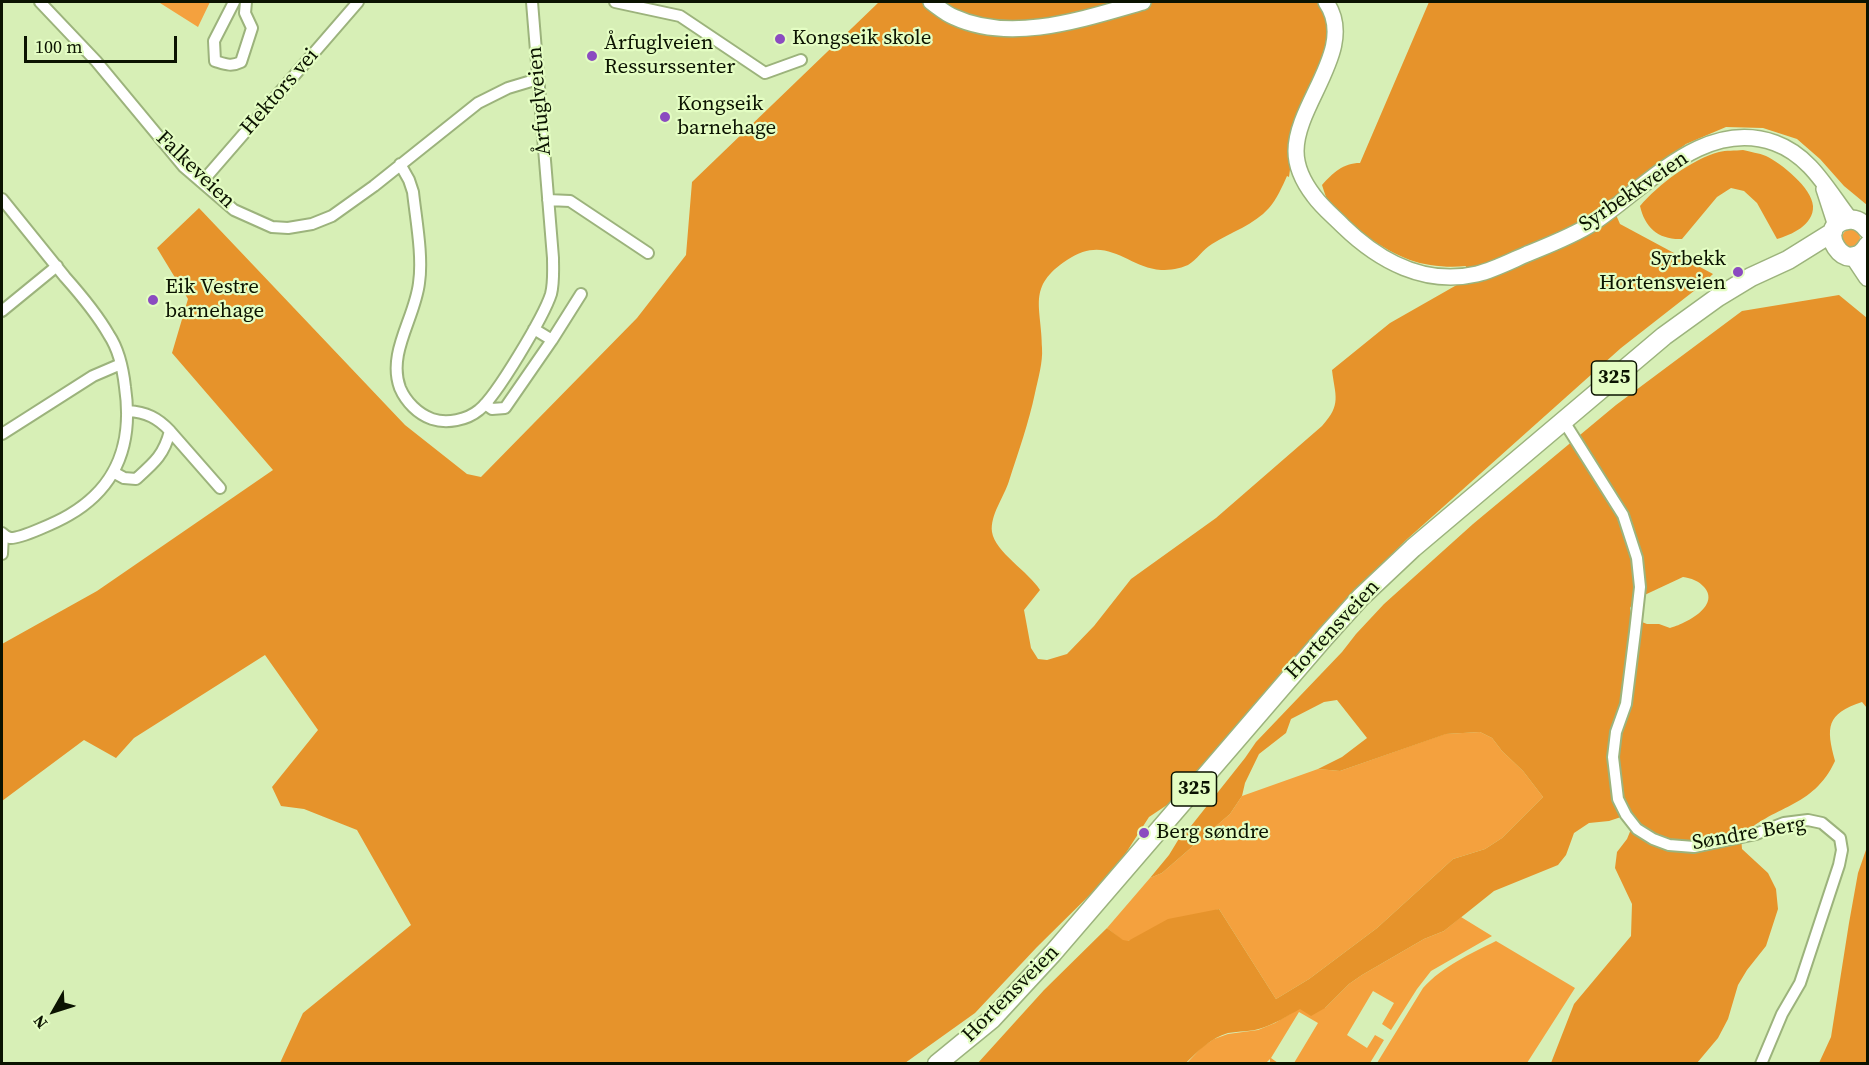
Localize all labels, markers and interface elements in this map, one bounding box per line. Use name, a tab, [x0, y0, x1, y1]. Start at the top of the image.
scale bar	[27, 24, 180, 62]
place label: Kongseik skole	[792, 26, 931, 52]
place label: Årfuglveien Ressurssenter	[604, 31, 735, 81]
marker: Kongseik skole	[773, 32, 787, 46]
text: 100 m	[35, 34, 82, 59]
street label: Hektors vei	[236, 44, 324, 140]
street label: Årfuglveien	[523, 45, 557, 157]
marker: Årfuglveien Ressurssenter	[585, 49, 599, 63]
place label: Kongseik barnehage	[677, 92, 776, 142]
marker: Kongseik barnehage	[658, 110, 672, 124]
street label: Falkeveien	[150, 126, 240, 214]
street label: Syrbekkveien	[1575, 146, 1693, 238]
place label: Syrbekk Hortensveien	[1599, 247, 1726, 297]
marker: Syrbekk Hortensveien	[1731, 265, 1745, 279]
place label: Eik Vestre barnehage	[165, 275, 264, 325]
marker: Eik Vestre barnehage	[146, 293, 160, 307]
road number: 325	[1592, 361, 1636, 395]
street label: Hortensveien	[1281, 575, 1385, 685]
road number: 325	[1172, 772, 1216, 806]
street label: Søndre Berg	[1690, 812, 1808, 856]
place label: Berg søndre	[1156, 820, 1269, 846]
marker: Berg søndre	[1137, 826, 1151, 840]
street label: Hortensveien	[957, 940, 1065, 1048]
north arrow	[24, 981, 84, 1041]
text: N	[28, 1011, 52, 1034]

